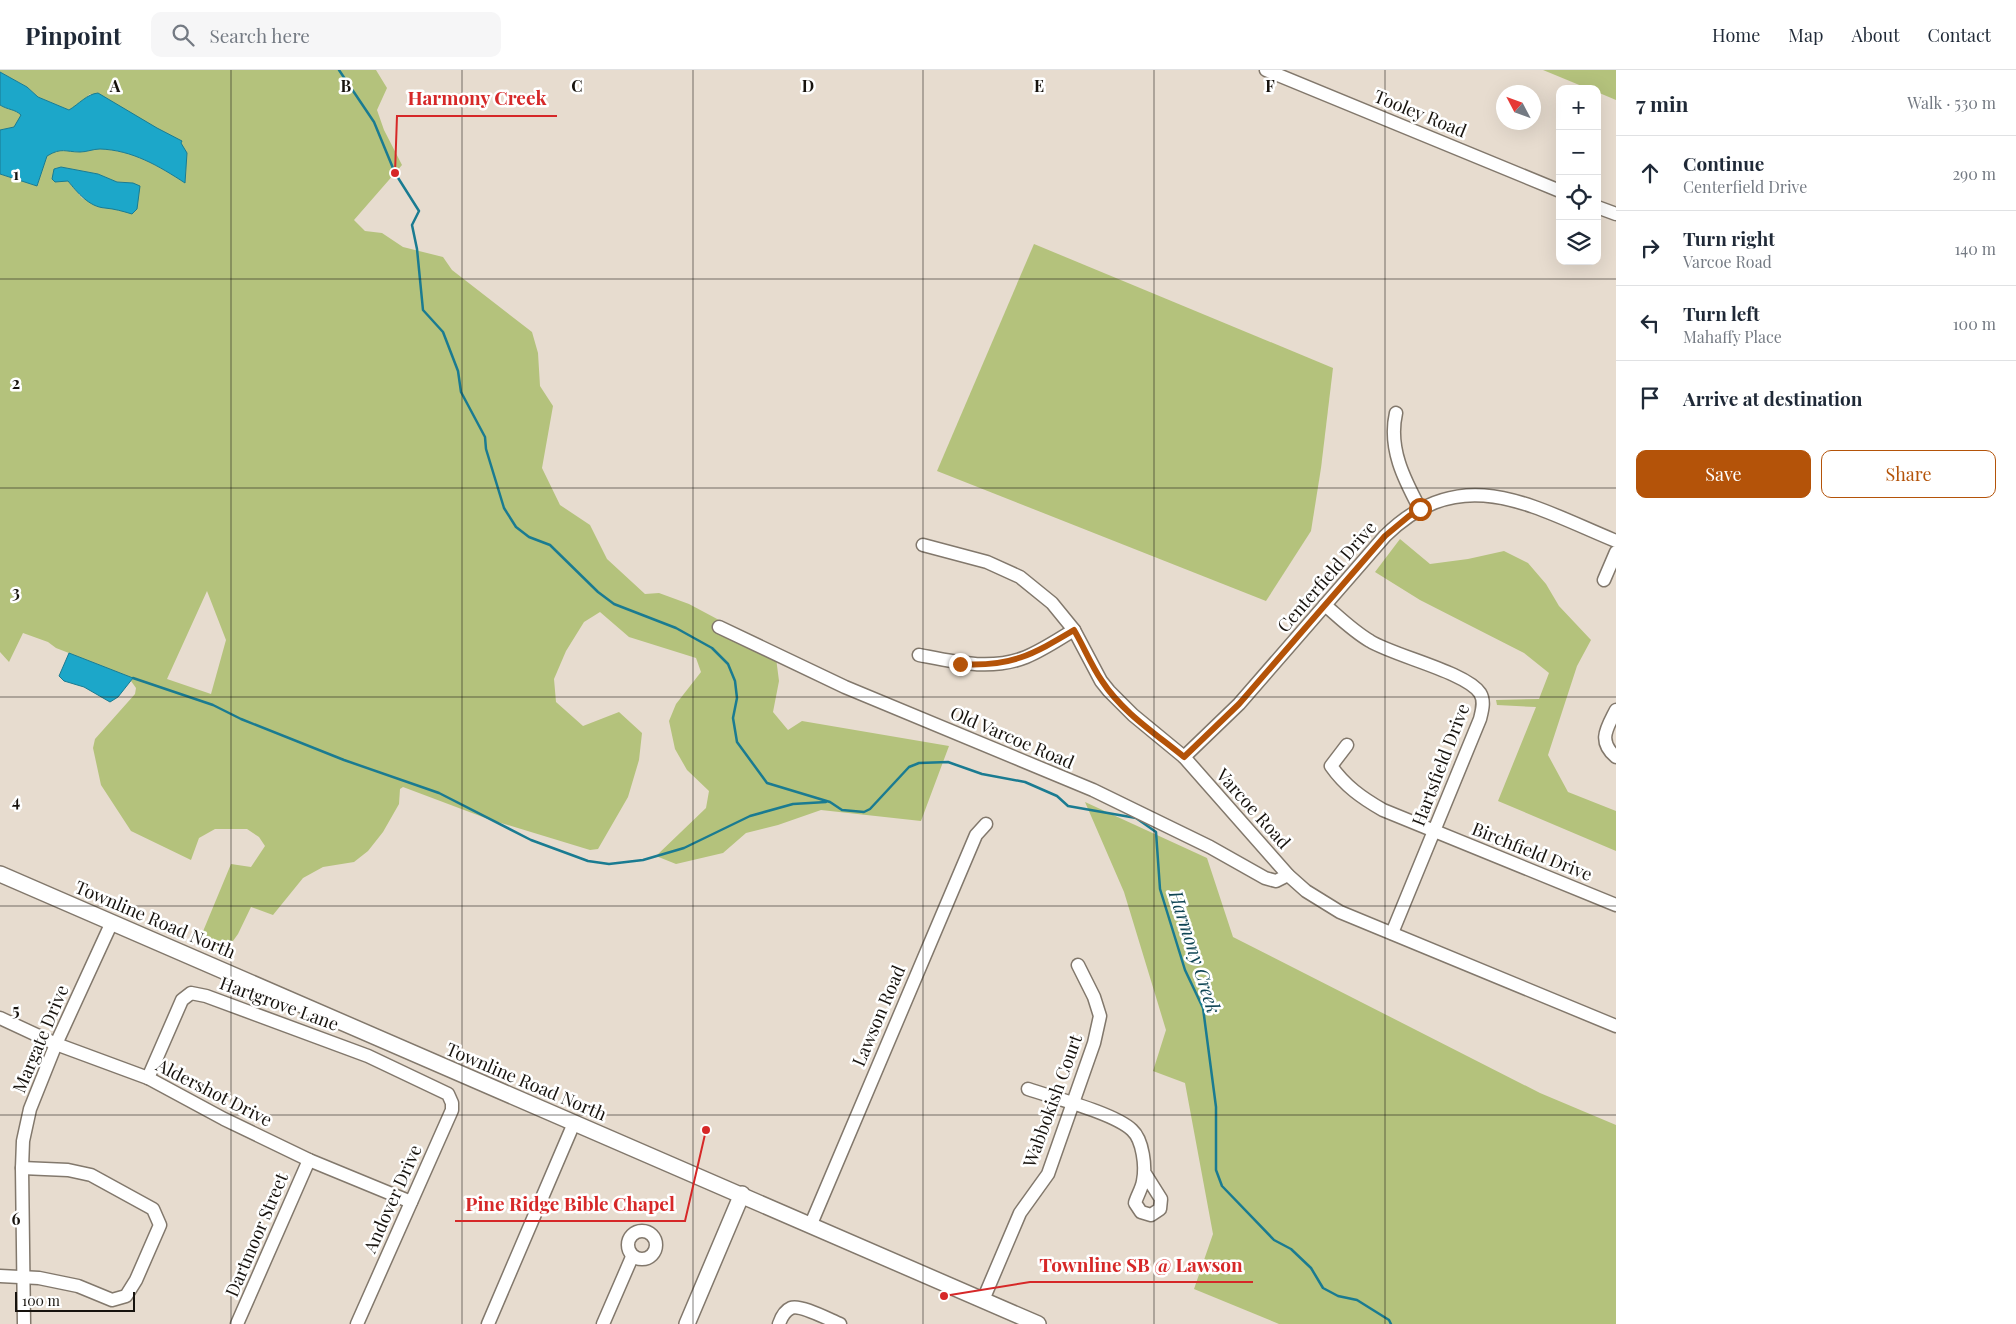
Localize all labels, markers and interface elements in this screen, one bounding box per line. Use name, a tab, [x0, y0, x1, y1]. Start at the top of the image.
search box	[151, 12, 501, 57]
text: Pinpoint	[25, 19, 121, 51]
icon: search	[169, 21, 197, 49]
text: Search here	[209, 22, 310, 48]
text: Home	[1712, 23, 1760, 47]
text: Map	[1788, 23, 1823, 47]
text: About	[1851, 23, 1900, 47]
text: Contact	[1928, 23, 1991, 47]
text: A	[109, 75, 121, 96]
text: B	[341, 75, 352, 96]
text: C	[571, 75, 583, 96]
text: D	[802, 75, 814, 96]
text: E	[1034, 75, 1044, 96]
text: F	[1265, 75, 1275, 96]
callout: Harmony Creek	[397, 82, 557, 116]
text: Harmony Creek	[407, 84, 547, 110]
street label: Tooley Road	[1370, 84, 1471, 143]
north arrow	[1496, 85, 1541, 130]
map controls	[1556, 85, 1601, 265]
button: +	[1556, 85, 1601, 130]
text: 7 min	[1636, 89, 1689, 117]
text: Walk · 530 m	[1907, 92, 1996, 113]
button: −	[1556, 130, 1601, 175]
text: Continue	[1683, 150, 1764, 176]
icon: ahead	[1636, 159, 1664, 187]
text: 1	[13, 163, 19, 184]
text: 290 m	[1952, 163, 1996, 184]
button: locate	[1556, 175, 1601, 220]
text: Centerfield Drive	[1683, 176, 1807, 197]
button: layers	[1556, 220, 1601, 265]
text: Turn right	[1683, 225, 1775, 251]
icon: right	[1636, 234, 1664, 262]
text: 140 m	[1954, 238, 1996, 259]
text: Varcoe Road	[1683, 251, 1772, 272]
text: Turn left	[1683, 300, 1760, 326]
icon: left	[1636, 309, 1664, 337]
text: 100 m	[1953, 313, 1996, 334]
text: Mahaffy Place	[1683, 326, 1782, 347]
text: 2	[12, 372, 20, 393]
icon: arrive	[1636, 384, 1664, 412]
text: Arrive at destination	[1683, 385, 1863, 411]
button: Save	[1636, 450, 1811, 498]
button: Share	[1821, 450, 1996, 498]
route start	[1409, 498, 1432, 521]
street label: Centerfield Drive	[1271, 516, 1381, 637]
text: 3	[12, 581, 20, 602]
route end	[949, 653, 972, 676]
street label: Old Varcoe Road	[947, 700, 1079, 774]
street label: Hartsfield Drive	[1406, 700, 1474, 829]
street label: Varcoe Road	[1211, 762, 1296, 854]
text: 4	[12, 790, 20, 811]
street label: Birchfield Drive	[1469, 816, 1596, 886]
street label: Townline Road North	[71, 874, 240, 964]
water label: Harmony Creek	[1163, 886, 1228, 1017]
street label: Lawson Road	[846, 961, 910, 1070]
street label: Hartgrove Lane	[216, 970, 342, 1036]
street label: Margate Drive	[7, 981, 74, 1096]
text: 5	[12, 999, 20, 1020]
street label: Wabbokish Court	[1017, 1030, 1087, 1171]
street label: Townline Road North	[442, 1036, 611, 1126]
street label: Aldershot Drive	[152, 1052, 276, 1132]
street label: Andover Drive	[357, 1141, 427, 1257]
street label: Dartmoor Street	[219, 1168, 293, 1300]
callout: Pine Ridge Bible Chapel	[455, 1187, 685, 1221]
text: Pine Ridge Bible Chapel	[465, 1190, 675, 1216]
text: 6	[12, 1208, 21, 1229]
callout: Townline SB @ Lawson	[1030, 1248, 1253, 1282]
text: Townline SB @ Lawson	[1039, 1251, 1243, 1277]
scale bar	[15, 1289, 135, 1312]
text: 100 m	[22, 1291, 60, 1310]

